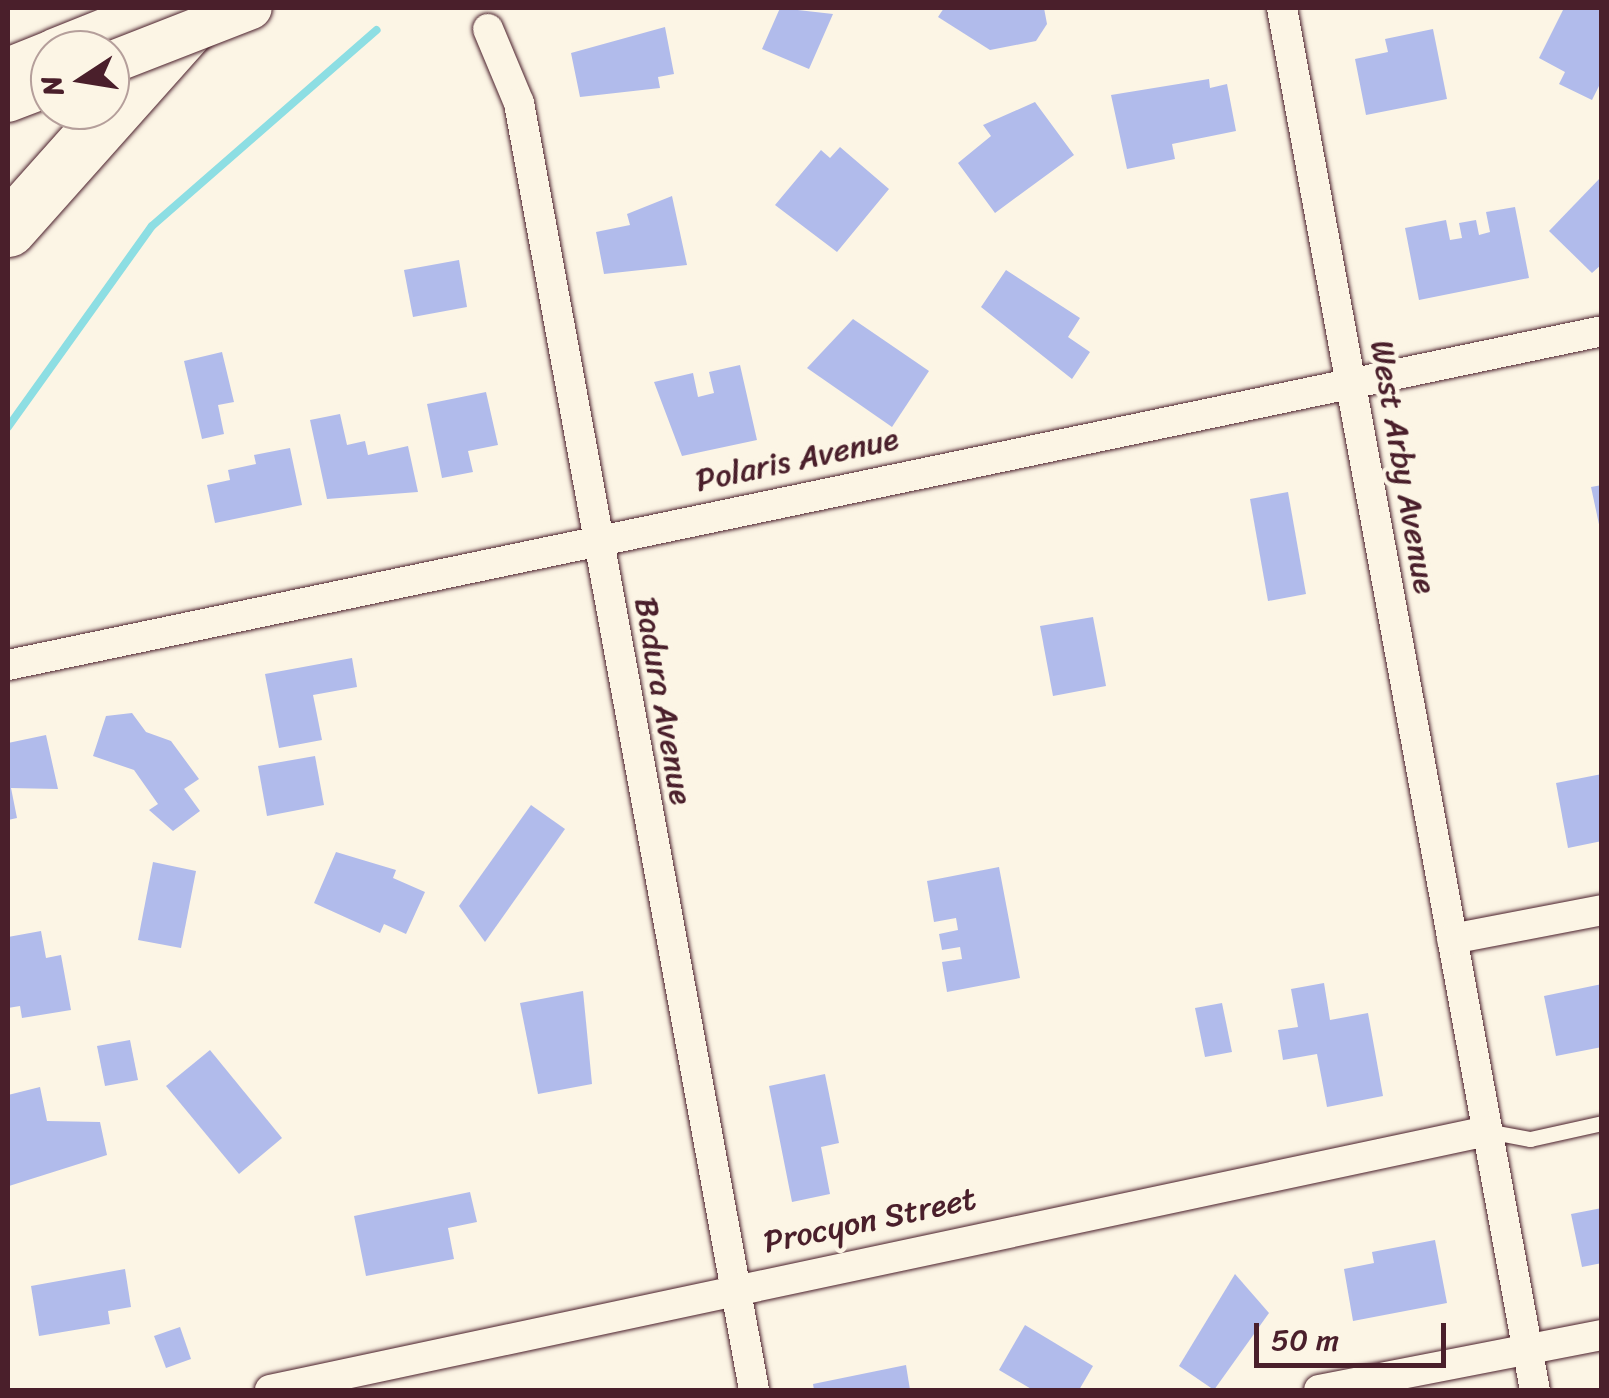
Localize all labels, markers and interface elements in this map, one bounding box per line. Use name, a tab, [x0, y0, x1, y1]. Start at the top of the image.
north arrow	[30, 30, 130, 130]
text: N	[26, 71, 78, 101]
street label: West Arby Avenue	[1362, 338, 1444, 596]
street label: Polaris Avenue	[692, 420, 902, 500]
street label: Badura Avenue	[626, 594, 700, 808]
street label: Procyon Street	[760, 1180, 980, 1262]
scale bar	[1259, 1303, 1452, 1365]
text: 50 m	[1271, 1313, 1339, 1367]

